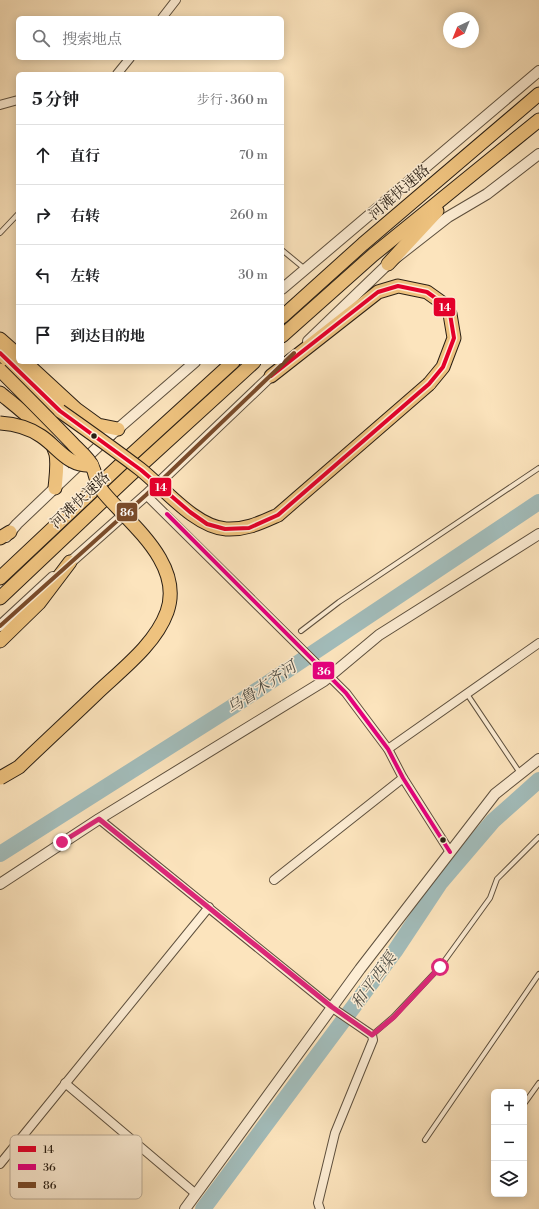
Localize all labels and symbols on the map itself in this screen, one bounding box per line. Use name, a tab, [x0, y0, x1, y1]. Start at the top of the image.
north arrow	[443, 12, 479, 48]
street label: 河滩快速路	[365, 161, 434, 224]
line badge: 14	[433, 297, 456, 317]
text: 14	[439, 301, 451, 315]
unlabelled marker	[89, 431, 99, 441]
street label: 河滩快速路	[46, 468, 114, 533]
line badge: 14	[149, 477, 172, 497]
text: 14	[155, 481, 167, 495]
line badge: 86	[116, 502, 138, 522]
text: 86	[120, 506, 134, 520]
water label: 乌鲁木齐河	[223, 655, 303, 718]
line badge: 36	[312, 661, 335, 680]
text: 36	[317, 665, 331, 679]
route end	[53, 833, 71, 851]
unlabelled marker	[438, 835, 448, 845]
water label: 和平西渠	[347, 947, 402, 1012]
route start	[431, 958, 449, 976]
legend	[10, 1135, 142, 1199]
text: 14	[43, 1143, 54, 1157]
text: 36	[43, 1161, 56, 1175]
text: 86	[43, 1179, 57, 1193]

